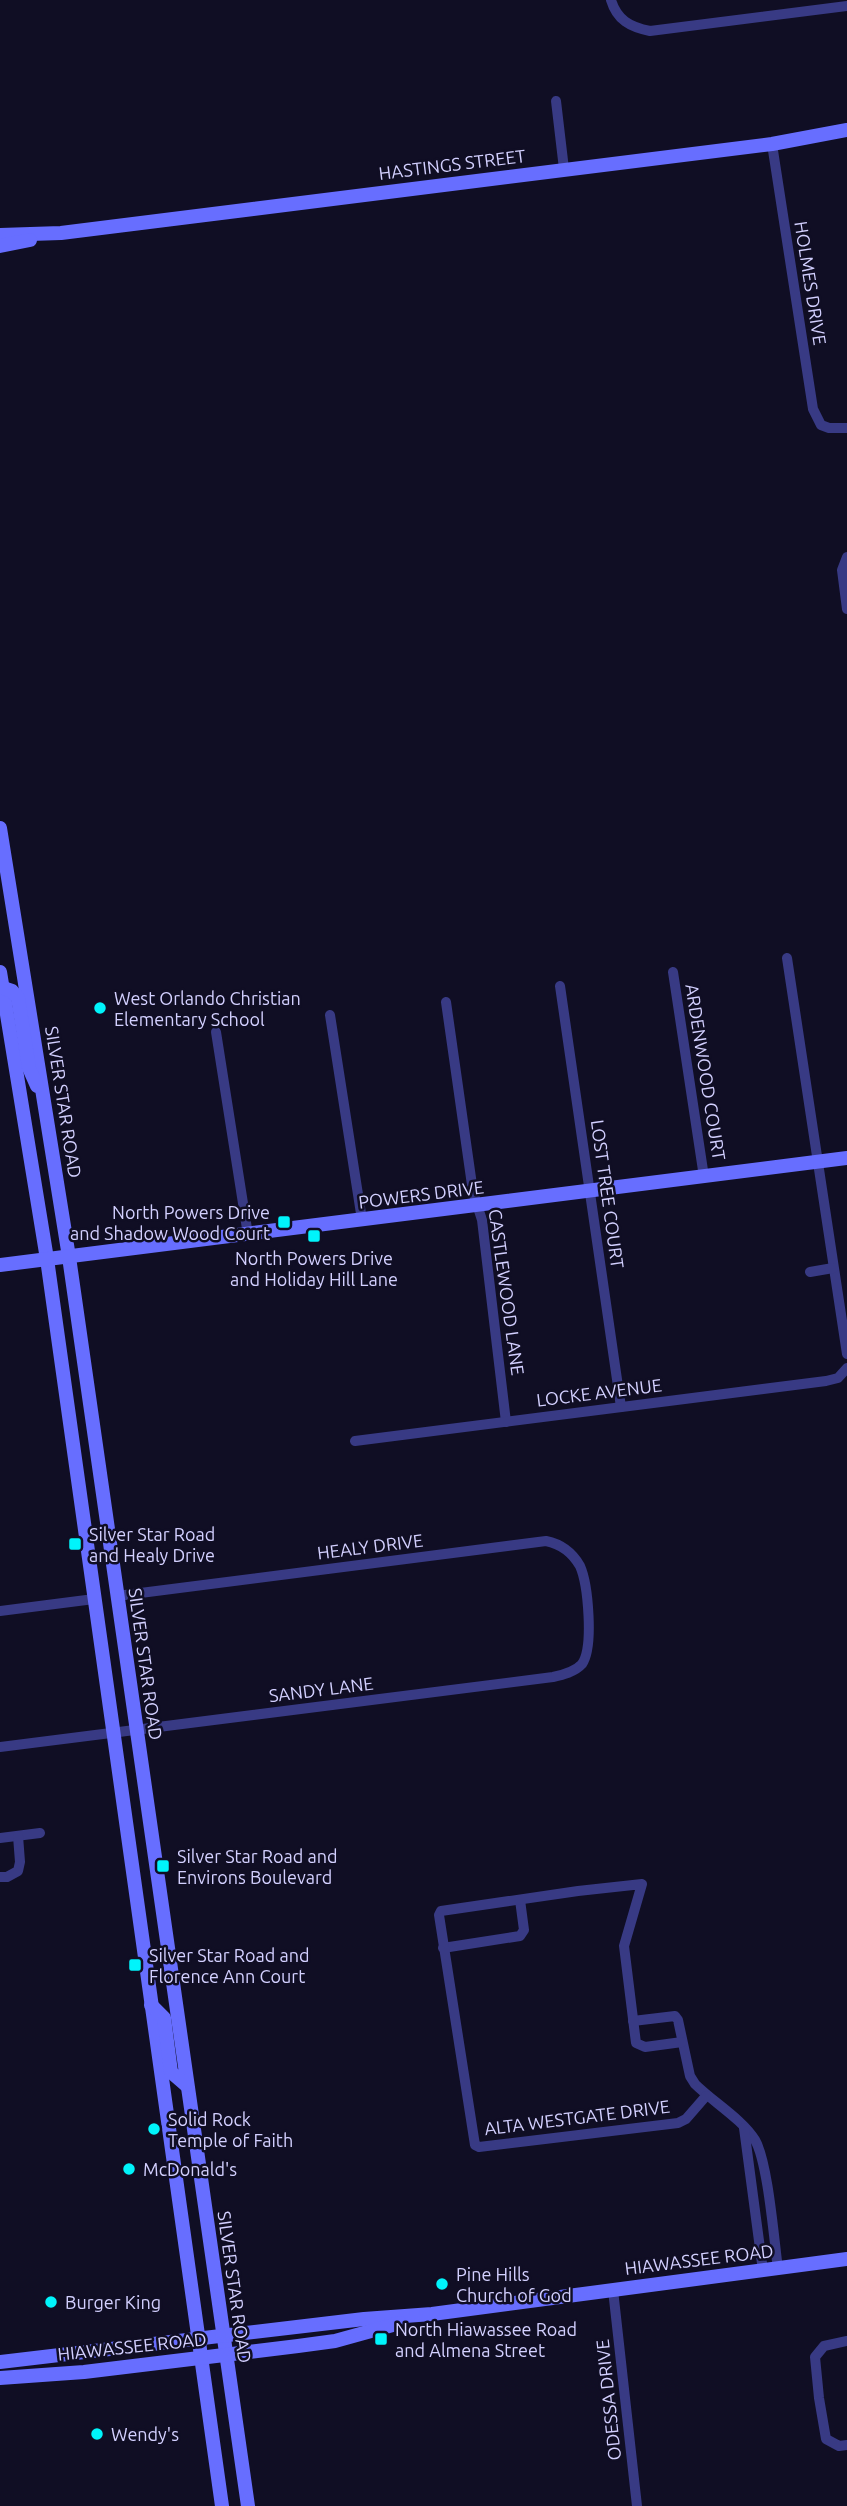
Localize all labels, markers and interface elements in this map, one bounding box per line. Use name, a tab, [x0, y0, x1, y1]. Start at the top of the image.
street label: HASTINGS STREET	[377, 145, 527, 183]
street label: HOLMES DRIVE	[791, 220, 831, 346]
street label: ARDENWOOD COURT	[682, 982, 730, 1162]
place label: West Orlando Christian Elementary School	[114, 988, 301, 1029]
marker: West Orlando Christian Elementary School	[92, 1000, 108, 1016]
street label: SILVER STAR ROAD	[42, 1025, 86, 1179]
street label: LOST TREE COURT	[588, 1118, 628, 1270]
street label: POWERS DRIVE	[357, 1176, 485, 1212]
place label: North Powers Drive and Shadow Wood Court	[70, 1202, 270, 1243]
street label: CASTLEWOOD LANE	[485, 1208, 529, 1376]
marker: North Powers Drive and Shadow Wood Court	[276, 1214, 292, 1230]
marker: North Powers Drive and Holiday Hill Lane	[306, 1228, 322, 1244]
place label: North Powers Drive and Holiday Hill Lane	[230, 1248, 398, 1289]
street label: LOCKE AVENUE	[535, 1374, 663, 1410]
place label: Silver Star Road and Healy Drive	[89, 1524, 215, 1565]
street label: HEALY DRIVE	[316, 1530, 424, 1562]
marker: Silver Star Road and Healy Drive	[67, 1536, 83, 1552]
street label: SILVER STAR ROAD	[125, 1587, 167, 1741]
street label: SANDY LANE	[268, 1673, 374, 1705]
place label: Silver Star Road and Environs Boulevard	[177, 1846, 337, 1887]
marker: Silver Star Road and Environs Boulevard	[155, 1858, 171, 1874]
place label: Silver Star Road and Florence Ann Court	[149, 1945, 309, 1986]
marker: Silver Star Road and Florence Ann Court	[127, 1957, 143, 1973]
street label: ALTA WESTGATE DRIVE	[483, 2096, 671, 2138]
place label: Solid Rock Temple of Faith	[168, 2109, 293, 2150]
marker: Solid Rock Temple of Faith	[146, 2121, 162, 2137]
place label: McDonald's	[143, 2159, 237, 2179]
marker: McDonald's	[121, 2161, 137, 2177]
street label: SILVER STAR ROAD	[214, 2210, 256, 2364]
street label: HIAWASSEE ROAD	[624, 2240, 774, 2278]
place label: Pine Hills Church of God	[456, 2264, 572, 2305]
marker: Pine Hills Church of God	[434, 2276, 450, 2292]
place label: Burger King	[65, 2292, 161, 2312]
marker: Burger King	[43, 2294, 59, 2310]
place label: North Hiawassee Road and Almena Street	[395, 2319, 577, 2360]
street label: HIAWASSEE ROAD	[57, 2328, 207, 2364]
marker: North Hiawassee Road and Almena Street	[373, 2331, 389, 2347]
street label: ODESSA DRIVE	[592, 2339, 624, 2461]
place label: Wendy's	[111, 2424, 179, 2444]
marker: Wendy's	[89, 2426, 105, 2442]

